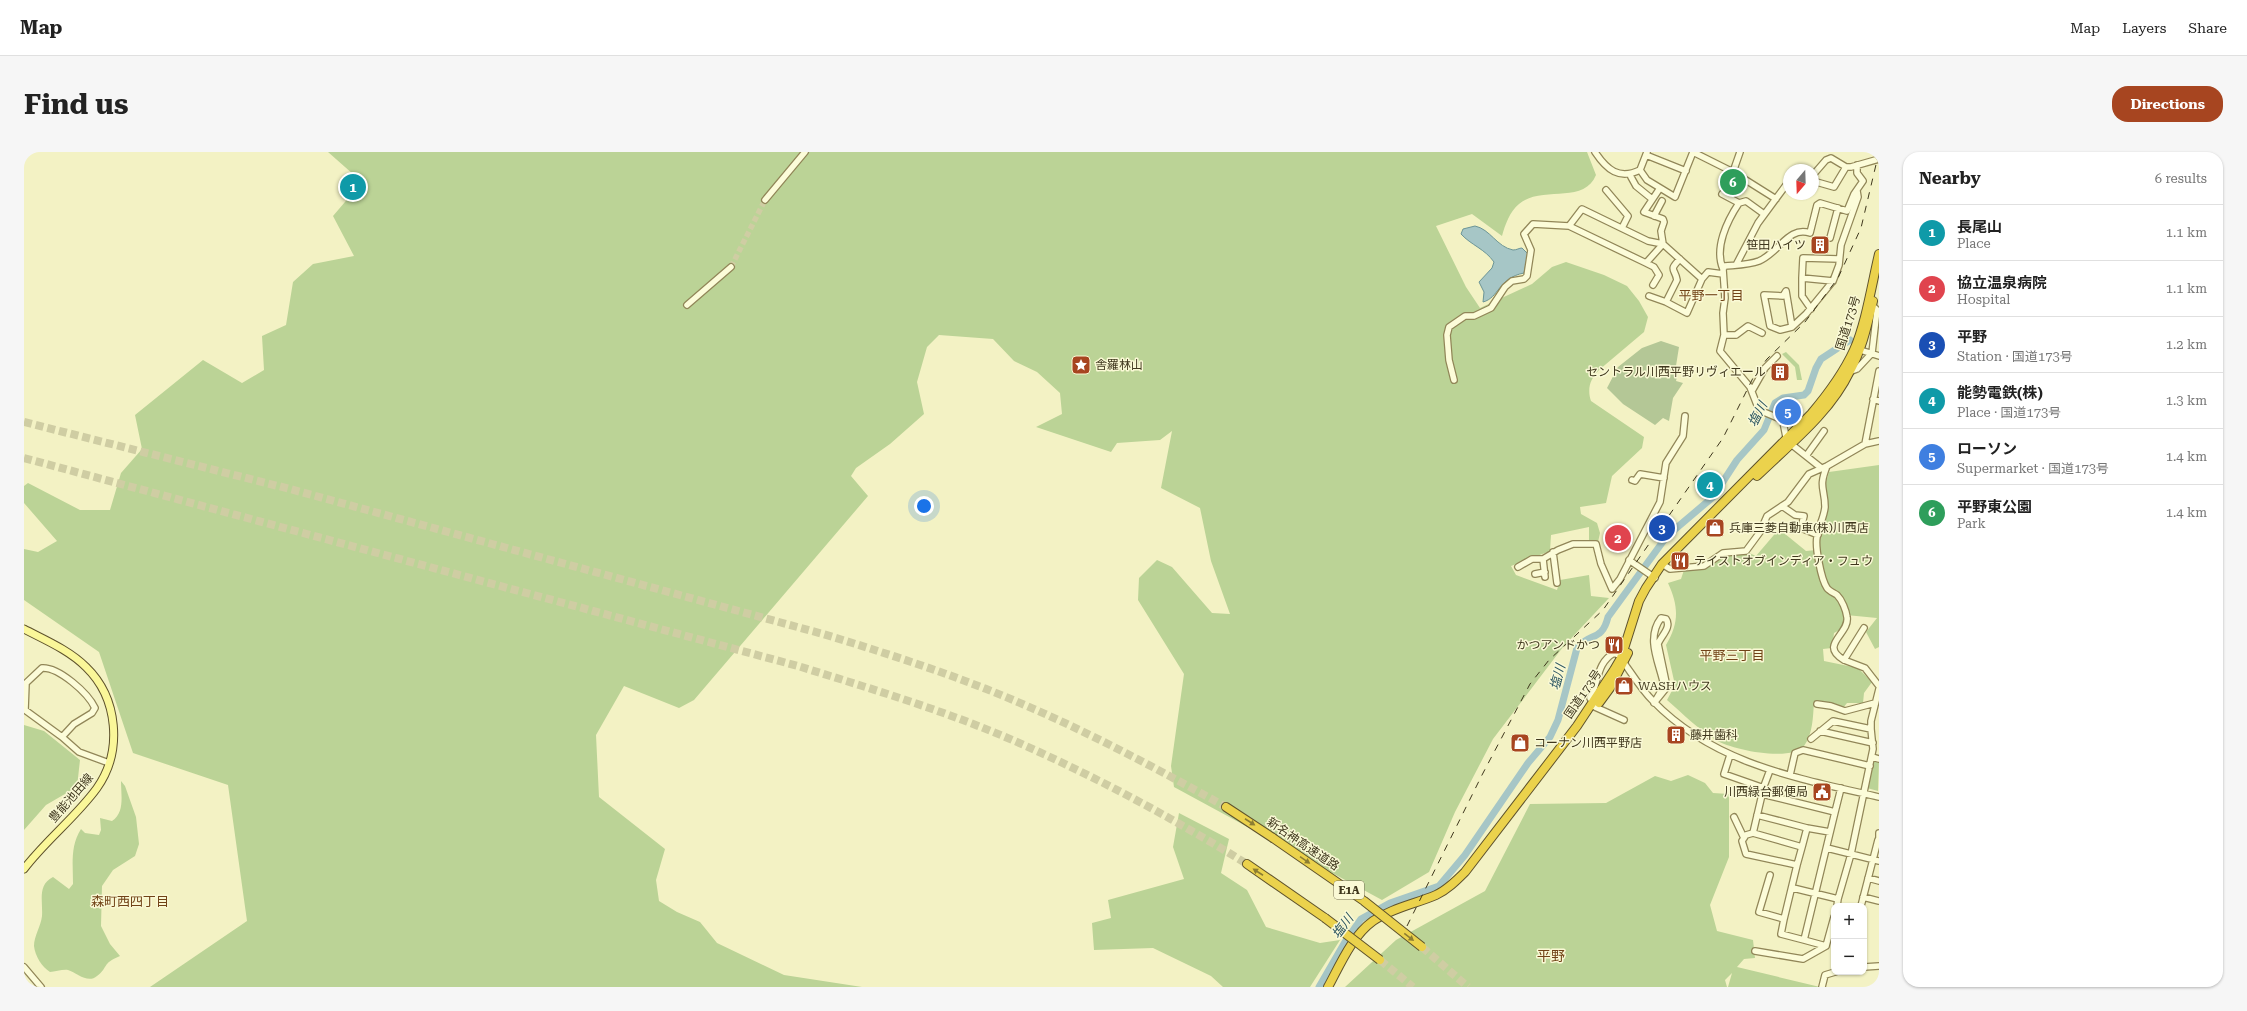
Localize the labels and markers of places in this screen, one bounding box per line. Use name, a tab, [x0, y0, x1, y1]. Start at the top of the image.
pin: 6	[1720, 167, 1746, 197]
pin: 1	[340, 172, 366, 202]
building icon: 笹田ハイツ	[1809, 234, 1831, 256]
place label: 笹田ハイツ	[1746, 238, 1806, 252]
place icon: 舎羅林山	[1070, 354, 1092, 376]
place label: 舎羅林山	[1095, 358, 1143, 372]
building icon: セントラル川西平野リヴィエール	[1769, 361, 1791, 383]
place label: セントラル川西平野リヴィエール	[1586, 365, 1766, 379]
pin: 5	[1775, 397, 1801, 427]
pin: 4	[1697, 470, 1723, 500]
pin: 3	[1649, 513, 1675, 543]
shop icon: 兵庫三菱自動車(株)川西店	[1704, 517, 1726, 539]
place label: 兵庫三菱自動車(株)川西店	[1729, 521, 1869, 535]
pin: 2	[1605, 523, 1631, 553]
restaurant icon: テイストオブインディア・フュウ	[1669, 550, 1691, 572]
place label: テイストオブインディア・フュウ	[1694, 554, 1873, 568]
restaurant icon: かつアンドかつ	[1603, 634, 1625, 656]
place label: かつアンドかつ	[1516, 638, 1600, 652]
shop icon: WASHハウス	[1613, 675, 1635, 697]
place label: WASHハウス	[1638, 679, 1712, 693]
building icon: 藤井歯科	[1665, 724, 1687, 746]
place label: 藤井歯科	[1690, 728, 1738, 742]
shop icon: コーナン川西平野店	[1509, 732, 1531, 754]
place label: コーナン川西平野店	[1534, 736, 1642, 750]
public building icon: 川西緑台郵便局	[1811, 781, 1833, 803]
place label: 川西緑台郵便局	[1724, 785, 1808, 799]

